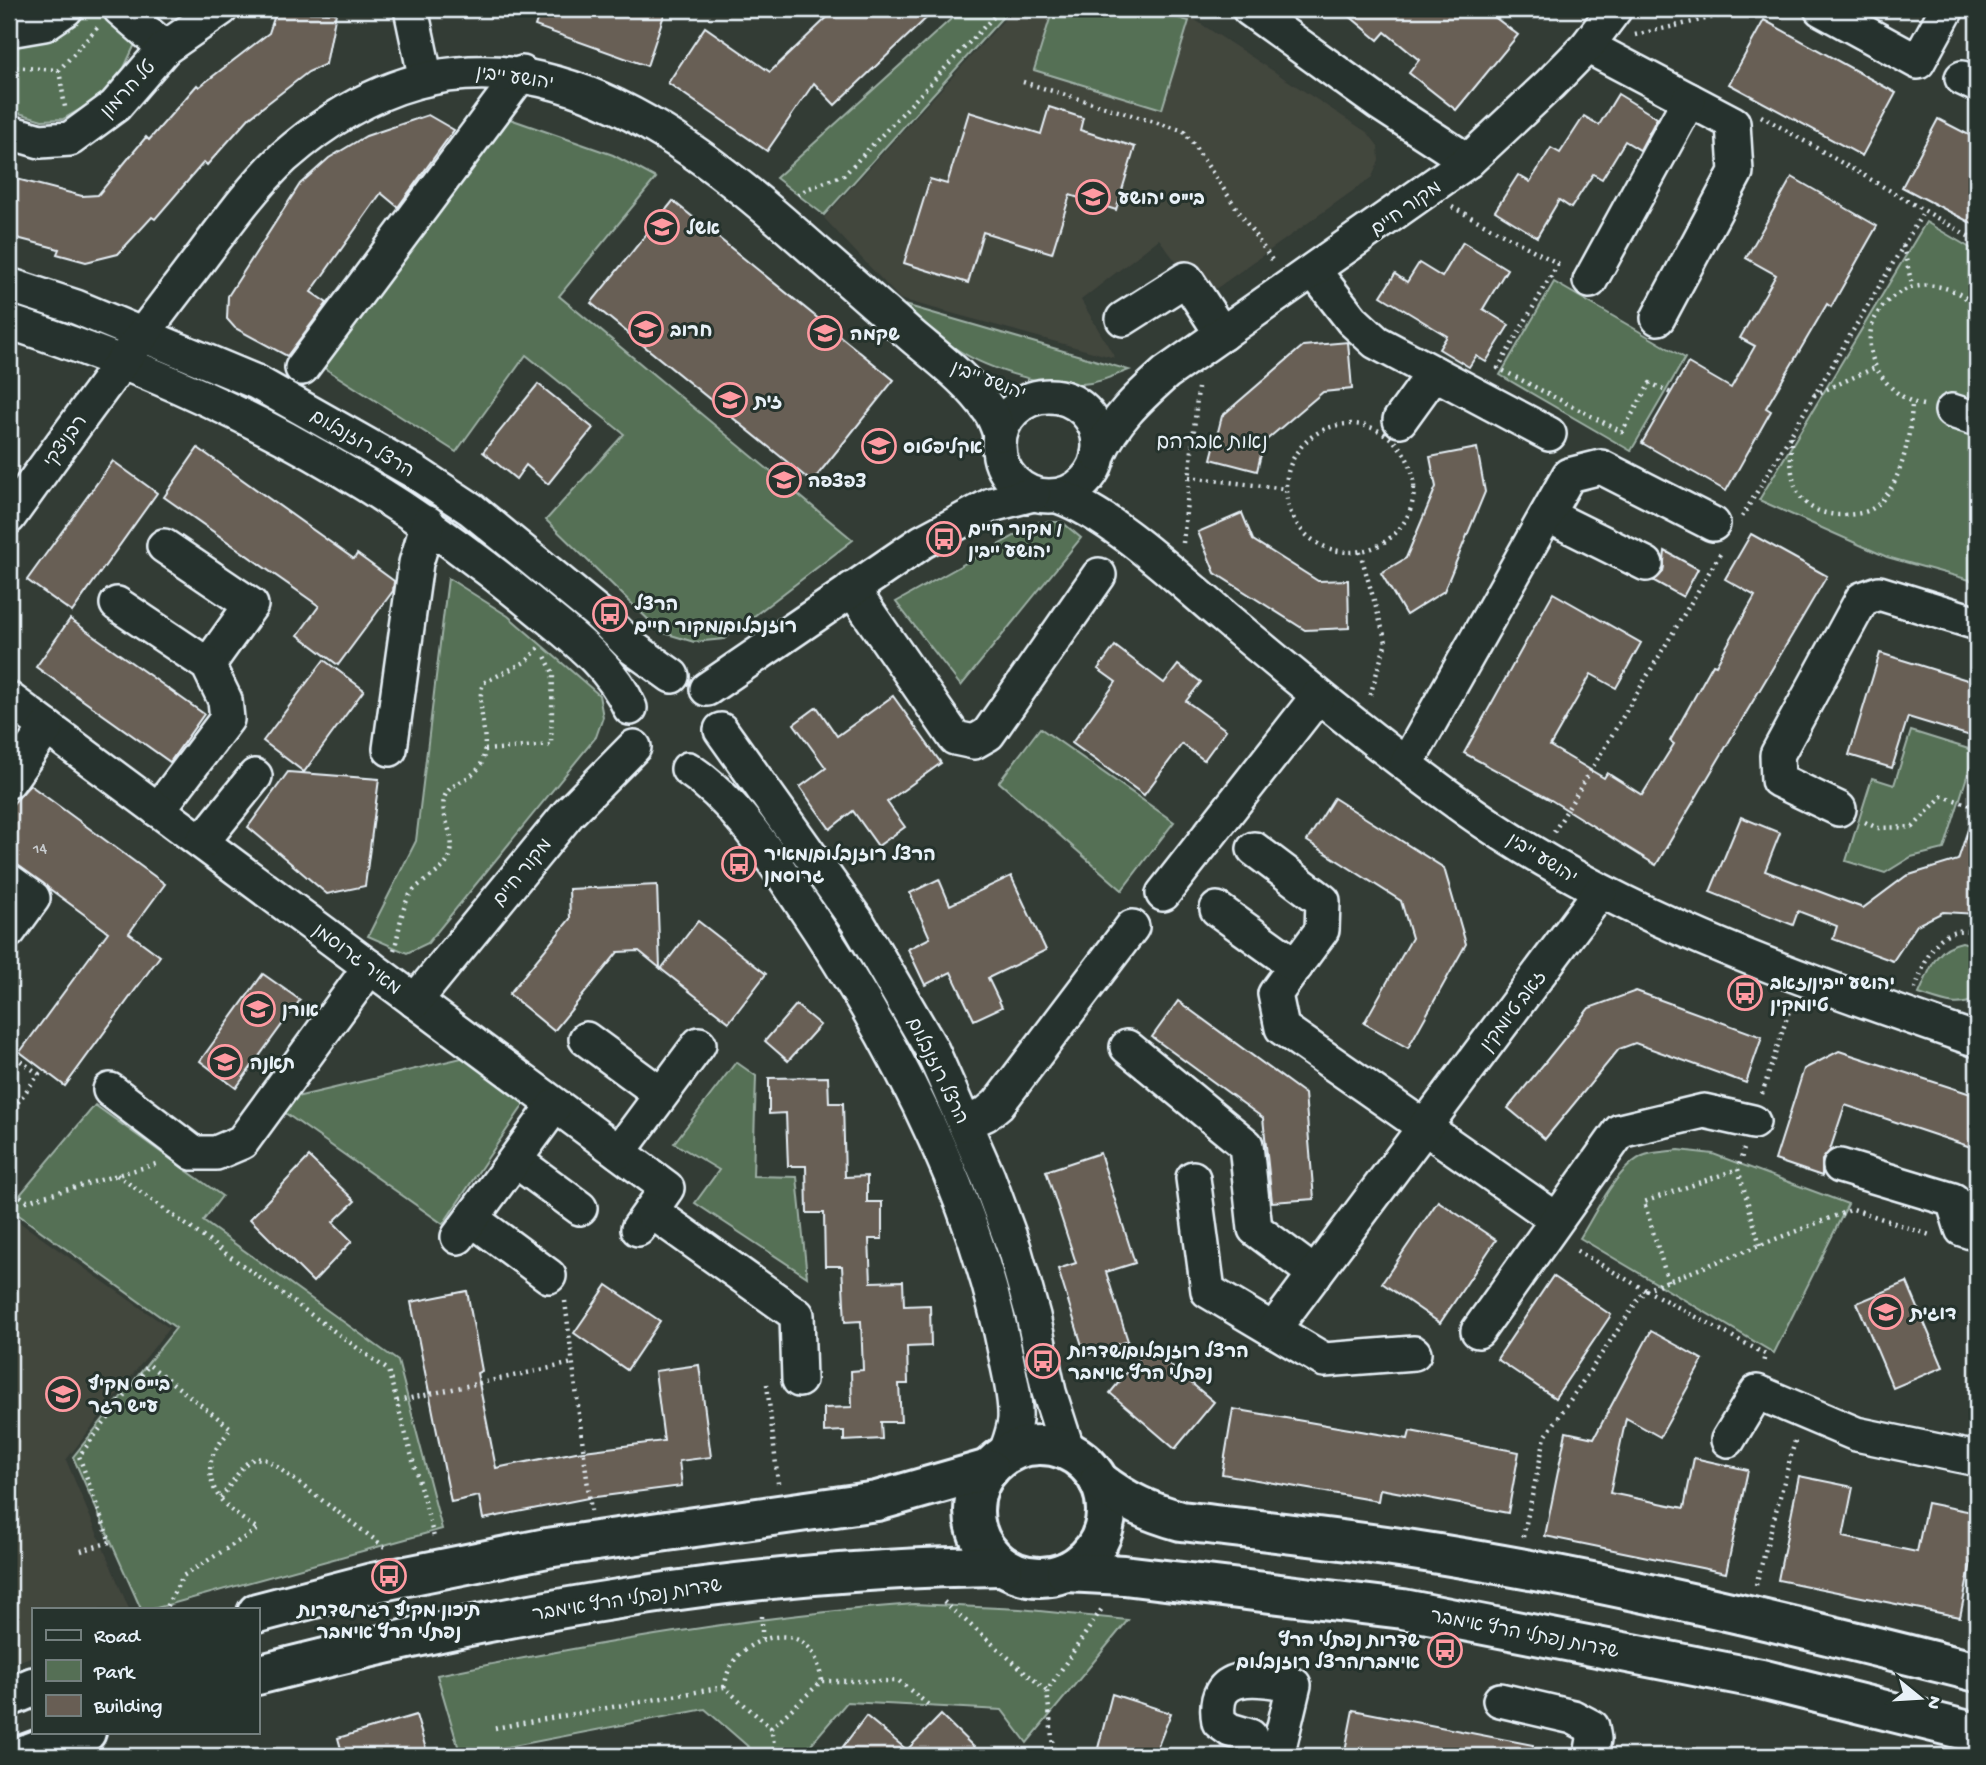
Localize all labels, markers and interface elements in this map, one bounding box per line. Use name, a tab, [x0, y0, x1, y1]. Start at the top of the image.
street label: טל חרמון	[96, 56, 162, 124]
street label: יהושע ייבין	[474, 63, 555, 96]
street label: מקור חיים	[1367, 177, 1447, 243]
school or university icon: בי"ס יהושע	[1074, 178, 1112, 216]
place label: בי"ס יהושע	[1118, 189, 1205, 212]
school or university icon: אשל	[643, 208, 681, 246]
place label: אשל	[686, 218, 720, 242]
school or university icon: חרוב	[627, 310, 665, 348]
school or university icon: שקמה	[806, 314, 844, 352]
place label: חרוב	[669, 321, 713, 344]
place label: שקמה	[850, 325, 900, 348]
street label: יהושע ייבין	[947, 357, 1028, 407]
school or university icon: זית	[711, 381, 749, 419]
place label: זית	[752, 392, 782, 415]
street label: הרצל רוזנבלום	[305, 405, 418, 484]
street label: רבניצקי	[40, 411, 94, 473]
school or university icon: אקליפטוס	[860, 427, 898, 465]
district label: נאות אברהם	[1156, 432, 1268, 457]
place label: אקליפטוס	[903, 437, 983, 461]
school or university icon: צפצפה	[765, 461, 803, 499]
place label: צפצפה	[808, 472, 867, 495]
bus stop icon: מקור חיים / יהושע ייבין	[925, 520, 963, 558]
place label: מקור חיים / יהושע ייבין	[968, 520, 1062, 565]
place label: הרצל רוזנבלום/מקור חיים	[634, 593, 797, 640]
bus stop icon: הרצל רוזנבלום/מקור חיים	[591, 595, 629, 633]
street label: יהושע ייבין	[1502, 829, 1580, 890]
street label: מקור חיים	[489, 834, 558, 912]
house number: 14	[32, 841, 47, 860]
place label: הרצל רוזנבלום/מאיר גרוסמן	[764, 843, 936, 890]
bus stop icon: הרצל רוזנבלום/מאיר גרוסמן	[720, 845, 758, 883]
street label: מאיר גרוסמן	[307, 920, 405, 1001]
street label: זאב טיומקין	[1477, 967, 1553, 1057]
bus stop icon: יהושע ייבין/זאב טיומקין	[1726, 974, 1764, 1012]
place label: יהושע ייבין/זאב טיומקין	[1769, 974, 1895, 1019]
school or university icon: אורן	[239, 990, 277, 1028]
place label: אורן	[282, 1001, 319, 1024]
street label: הרצל רוזנבלום	[900, 1014, 973, 1129]
school or university icon: תאנה	[206, 1043, 244, 1081]
place label: תאנה	[250, 1054, 295, 1077]
school or university icon: דוגית	[1867, 1293, 1905, 1331]
place label: דוגית	[1908, 1304, 1957, 1327]
place label: הרצל רוזנבלום/שדרות נפתלי הרץ אימבר	[1066, 1340, 1249, 1387]
bus stop icon: הרצל רוזנבלום/שדרות נפתלי הרץ אימבר	[1024, 1342, 1062, 1380]
place label: בי"ס מקיף ע"ש רגר	[88, 1374, 170, 1420]
school or university icon: בי"ס מקיף ע"ש רגר	[44, 1375, 82, 1413]
bus stop icon: תיכון מקיף רגר/שדרות נפתלי הרץ אימבר	[370, 1557, 408, 1595]
street label: שדרות נפתלי הרץ אימבר	[531, 1574, 724, 1628]
place label: תיכון מקיף רגר/שדרות נפתלי הרץ אימבר	[295, 1600, 481, 1646]
street label: שדרות נפתלי הרץ אימבר	[1428, 1605, 1621, 1665]
legend	[32, 1608, 259, 1734]
text: Road	[94, 1626, 142, 1651]
place label: שדרות נפתלי הרץ אימבר/הרצל רוזנבלום	[1236, 1629, 1421, 1676]
bus stop icon: שדרות נפתלי הרץ אימבר/הרצל רוזנבלום	[1426, 1631, 1464, 1669]
text: Park	[93, 1662, 137, 1687]
north arrow	[1884, 1664, 1954, 1734]
text: N	[1920, 1693, 1946, 1712]
text: Building	[93, 1696, 163, 1721]

